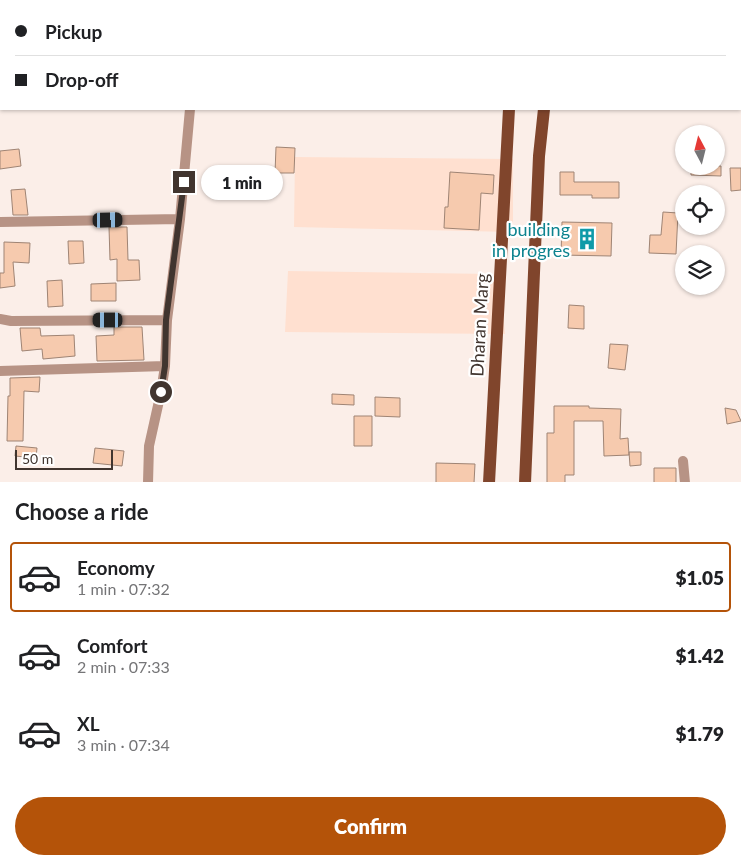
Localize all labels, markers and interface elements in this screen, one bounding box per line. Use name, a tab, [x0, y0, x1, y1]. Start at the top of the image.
text: Pickup	[45, 20, 102, 43]
text: Drop-off	[45, 68, 119, 91]
north arrow	[675, 125, 725, 175]
map controls	[675, 125, 725, 295]
callout: 1 min	[202, 164, 284, 200]
route end	[173, 171, 195, 193]
text: 1 min	[222, 173, 262, 192]
button: locate	[675, 185, 725, 235]
car	[92, 212, 123, 228]
place label: building in progres	[492, 218, 570, 261]
building icon: building in progres	[574, 226, 600, 252]
button: layers	[675, 245, 725, 295]
street label: Dharan Marg	[465, 273, 493, 377]
car	[93, 313, 123, 328]
route start	[150, 381, 172, 403]
scale bar	[15, 448, 112, 471]
text: 50 m	[22, 450, 53, 467]
text: Choose a ride	[15, 498, 149, 525]
icon: car	[17, 555, 62, 600]
text: Economy	[77, 556, 155, 579]
text: $1.05	[675, 566, 724, 589]
text: 1 min · 07:32	[77, 579, 170, 598]
icon: car	[17, 633, 62, 678]
text: Comfort	[77, 634, 148, 657]
text: $1.42	[675, 644, 724, 667]
text: 2 min · 07:33	[77, 657, 170, 676]
icon: car	[17, 711, 62, 756]
text: XL	[77, 712, 100, 735]
text: $1.79	[675, 722, 724, 745]
text: 3 min · 07:34	[77, 735, 170, 754]
button: Confirm	[15, 797, 726, 855]

